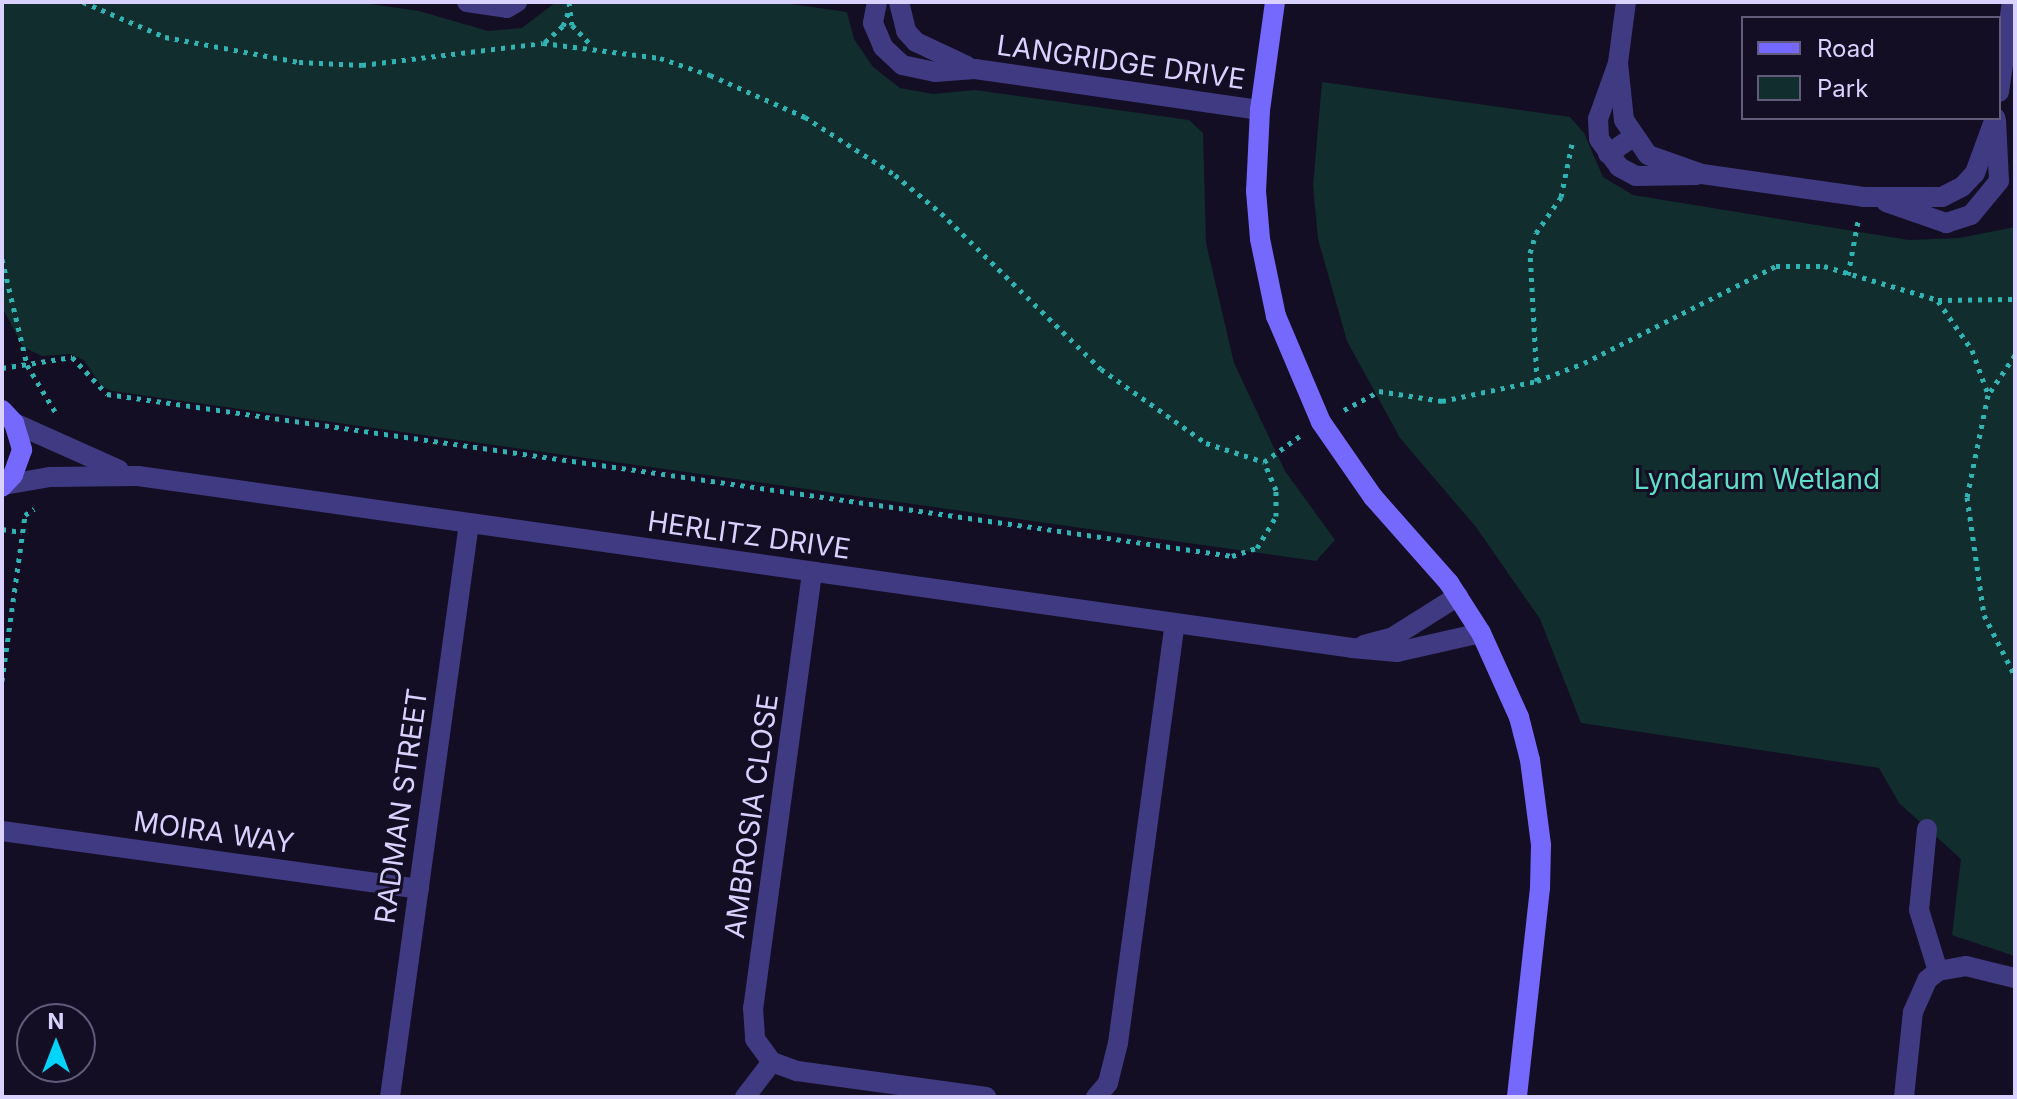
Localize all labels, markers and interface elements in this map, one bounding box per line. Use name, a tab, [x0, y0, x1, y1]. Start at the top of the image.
legend	[1741, 16, 2001, 120]
street label: LANGRIDGE DRIVE	[995, 28, 1247, 96]
text: Road	[1817, 34, 1875, 63]
text: Park	[1817, 74, 1868, 103]
park label: Lyndarum Wetland	[1634, 462, 1880, 496]
street label: HERLITZ DRIVE	[645, 504, 853, 566]
street label: RADMAN STREET	[368, 686, 434, 926]
street label: AMBROSIA CLOSE	[717, 691, 785, 941]
street label: MOIRA WAY	[132, 804, 296, 860]
north arrow	[16, 1003, 96, 1083]
text: N	[48, 1008, 64, 1034]

